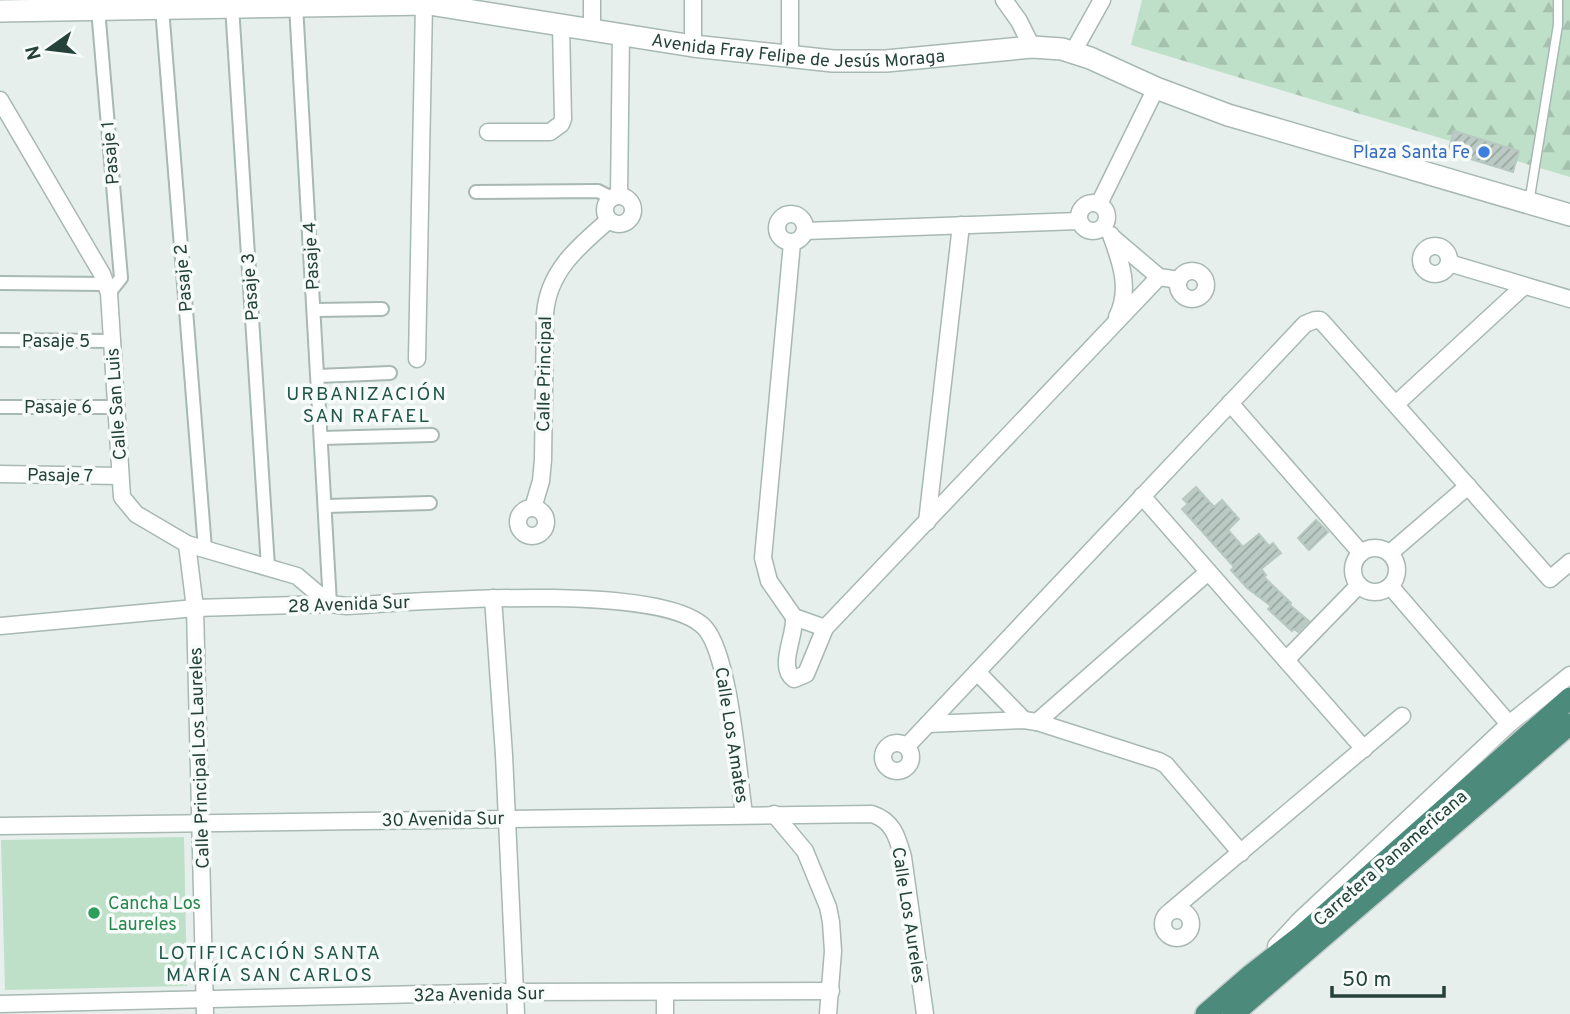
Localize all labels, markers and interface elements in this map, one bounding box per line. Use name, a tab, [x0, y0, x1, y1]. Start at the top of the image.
north arrow	[14, 14, 84, 84]
street label: Avenida Fray Felipe de Jesús Moraga	[650, 30, 946, 74]
text: N	[21, 43, 48, 62]
street label: Pasaje 1	[97, 120, 126, 186]
place label: Plaza Santa Fe	[1353, 142, 1470, 165]
marker: Plaza Santa Fe	[1476, 144, 1492, 160]
street label: Pasaje 4	[299, 221, 326, 291]
street label: Pasaje 2	[170, 243, 199, 313]
street label: Pasaje 3	[238, 252, 265, 322]
street label: Calle Principal	[533, 316, 558, 432]
street label: Pasaje 5	[22, 331, 90, 354]
street label: Calle San Luis	[102, 347, 133, 461]
district label: URBANIZACIÓN SAN RAFAEL	[286, 382, 448, 429]
street label: Pasaje 6	[24, 397, 92, 420]
street label: Pasaje 7	[27, 464, 93, 489]
street label: 28 Avenida Sur	[287, 592, 411, 619]
street label: Calle Principal Los Laureles	[185, 647, 216, 869]
street label: Calle Los Amates	[708, 665, 753, 805]
street label: Carretera Panamericana	[1309, 786, 1473, 932]
street label: 30 Avenida Sur	[382, 808, 505, 833]
street label: Calle Los Aureles	[885, 845, 930, 985]
place label: Cancha Los Laureles	[108, 893, 201, 937]
marker: Cancha Los Laureles	[86, 905, 102, 921]
district label: LOTIFICACIÓN SANTA MARÍA SAN CARLOS	[158, 941, 382, 988]
scale bar	[1332, 954, 1444, 998]
text: 50 m	[1342, 967, 1391, 994]
street label: 32a Avenida Sur	[413, 983, 545, 1008]

